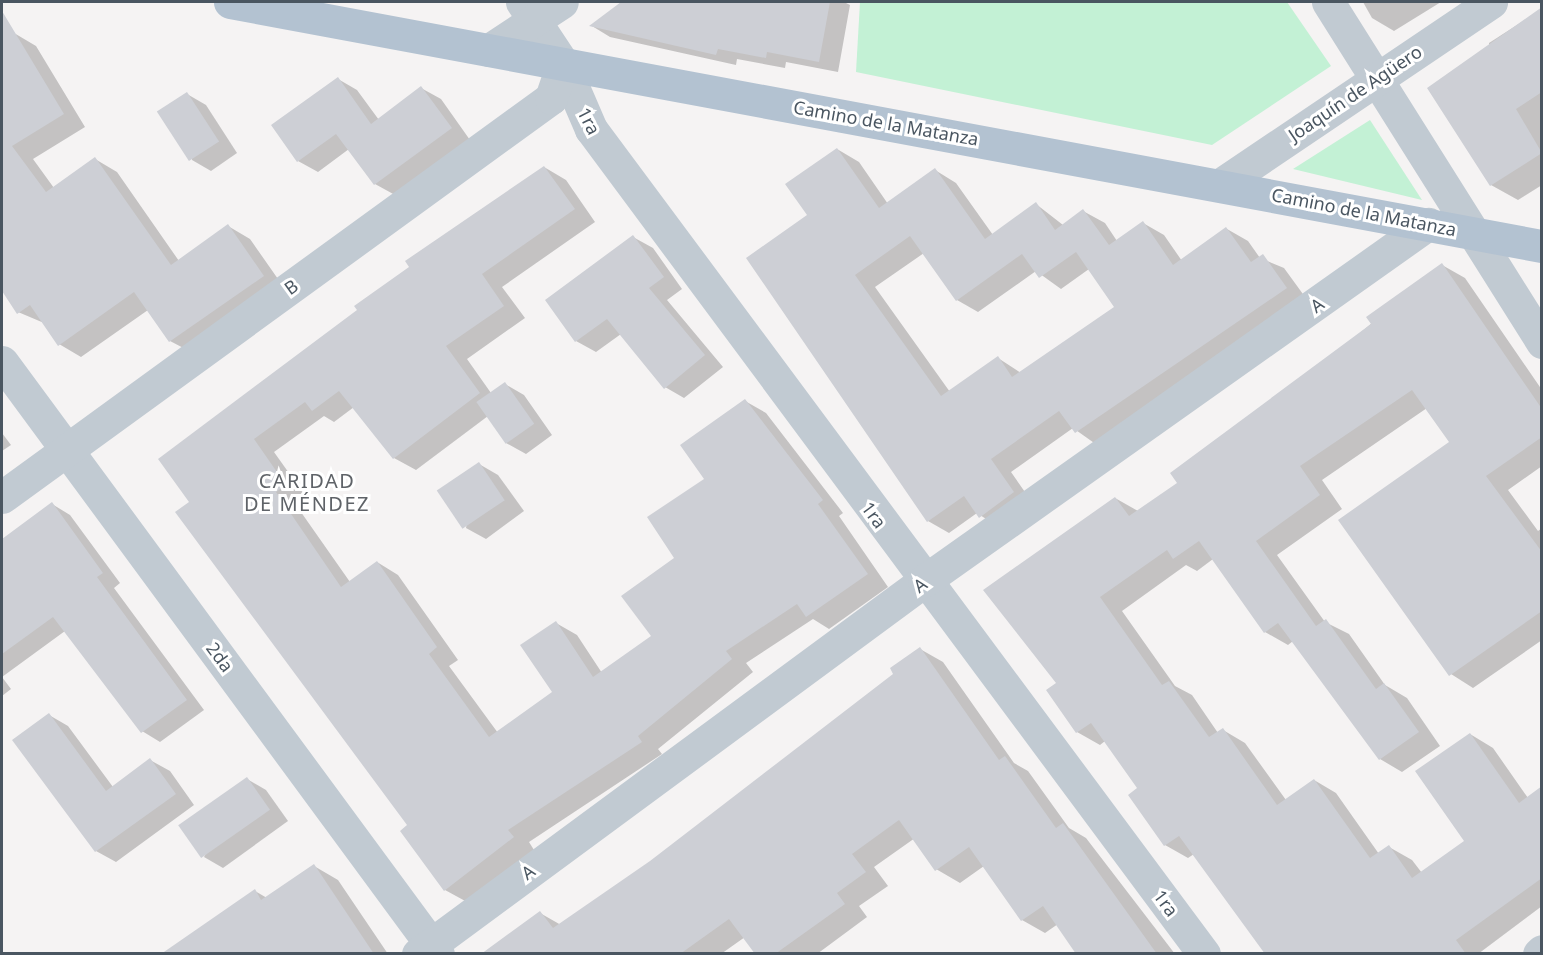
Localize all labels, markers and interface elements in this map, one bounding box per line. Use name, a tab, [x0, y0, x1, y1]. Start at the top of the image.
street label: Joaquín de Agüero	[1284, 40, 1426, 146]
street label: Camino de la Matanza	[792, 96, 980, 150]
street label: 1ra	[573, 104, 605, 138]
street label: Camino de la Matanza	[1270, 183, 1458, 241]
street label: B	[280, 275, 302, 299]
street label: A	[1306, 293, 1328, 317]
district label: CARIDAD DE MÉNDEZ	[244, 469, 370, 516]
street label: 1ra	[857, 498, 891, 532]
street label: A	[909, 573, 931, 597]
street label: 2da	[202, 638, 238, 676]
street label: A	[517, 860, 539, 884]
street label: 1ra	[1149, 886, 1183, 920]

